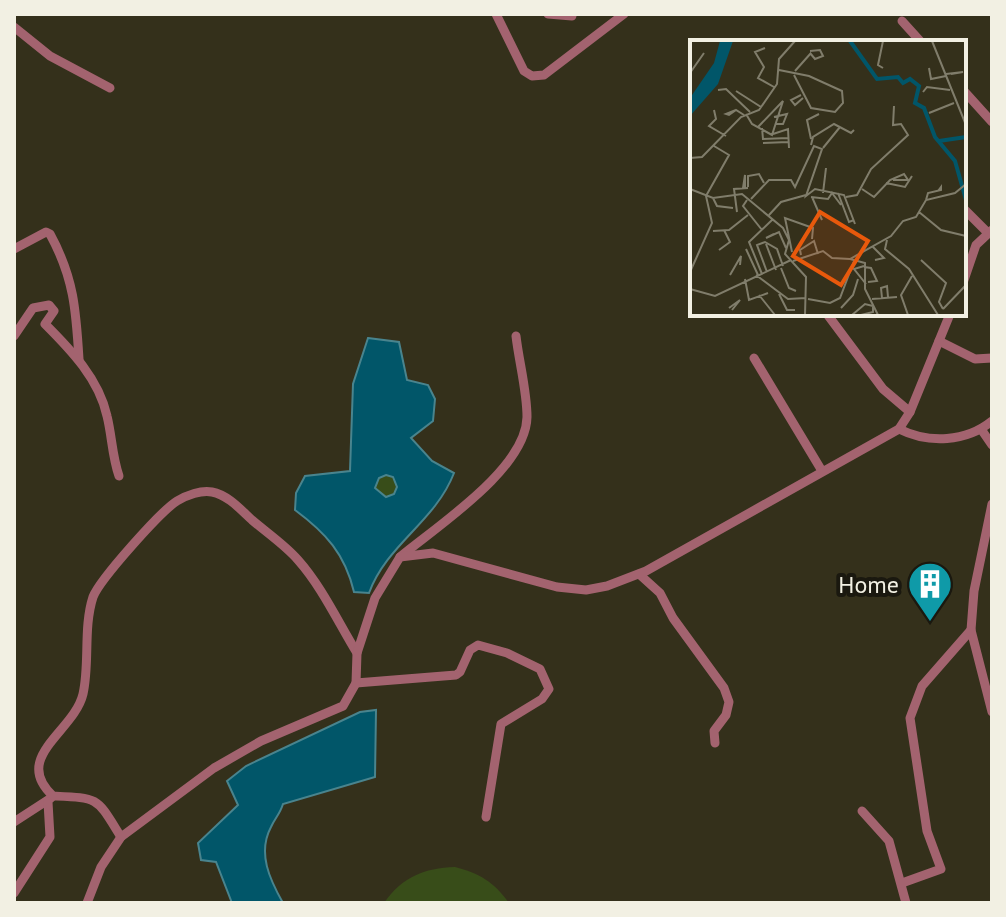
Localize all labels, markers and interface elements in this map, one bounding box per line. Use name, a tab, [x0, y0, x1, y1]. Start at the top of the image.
inset map	[690, 40, 966, 316]
building icon: Home	[906, 560, 954, 623]
place label: Home	[838, 569, 899, 600]

